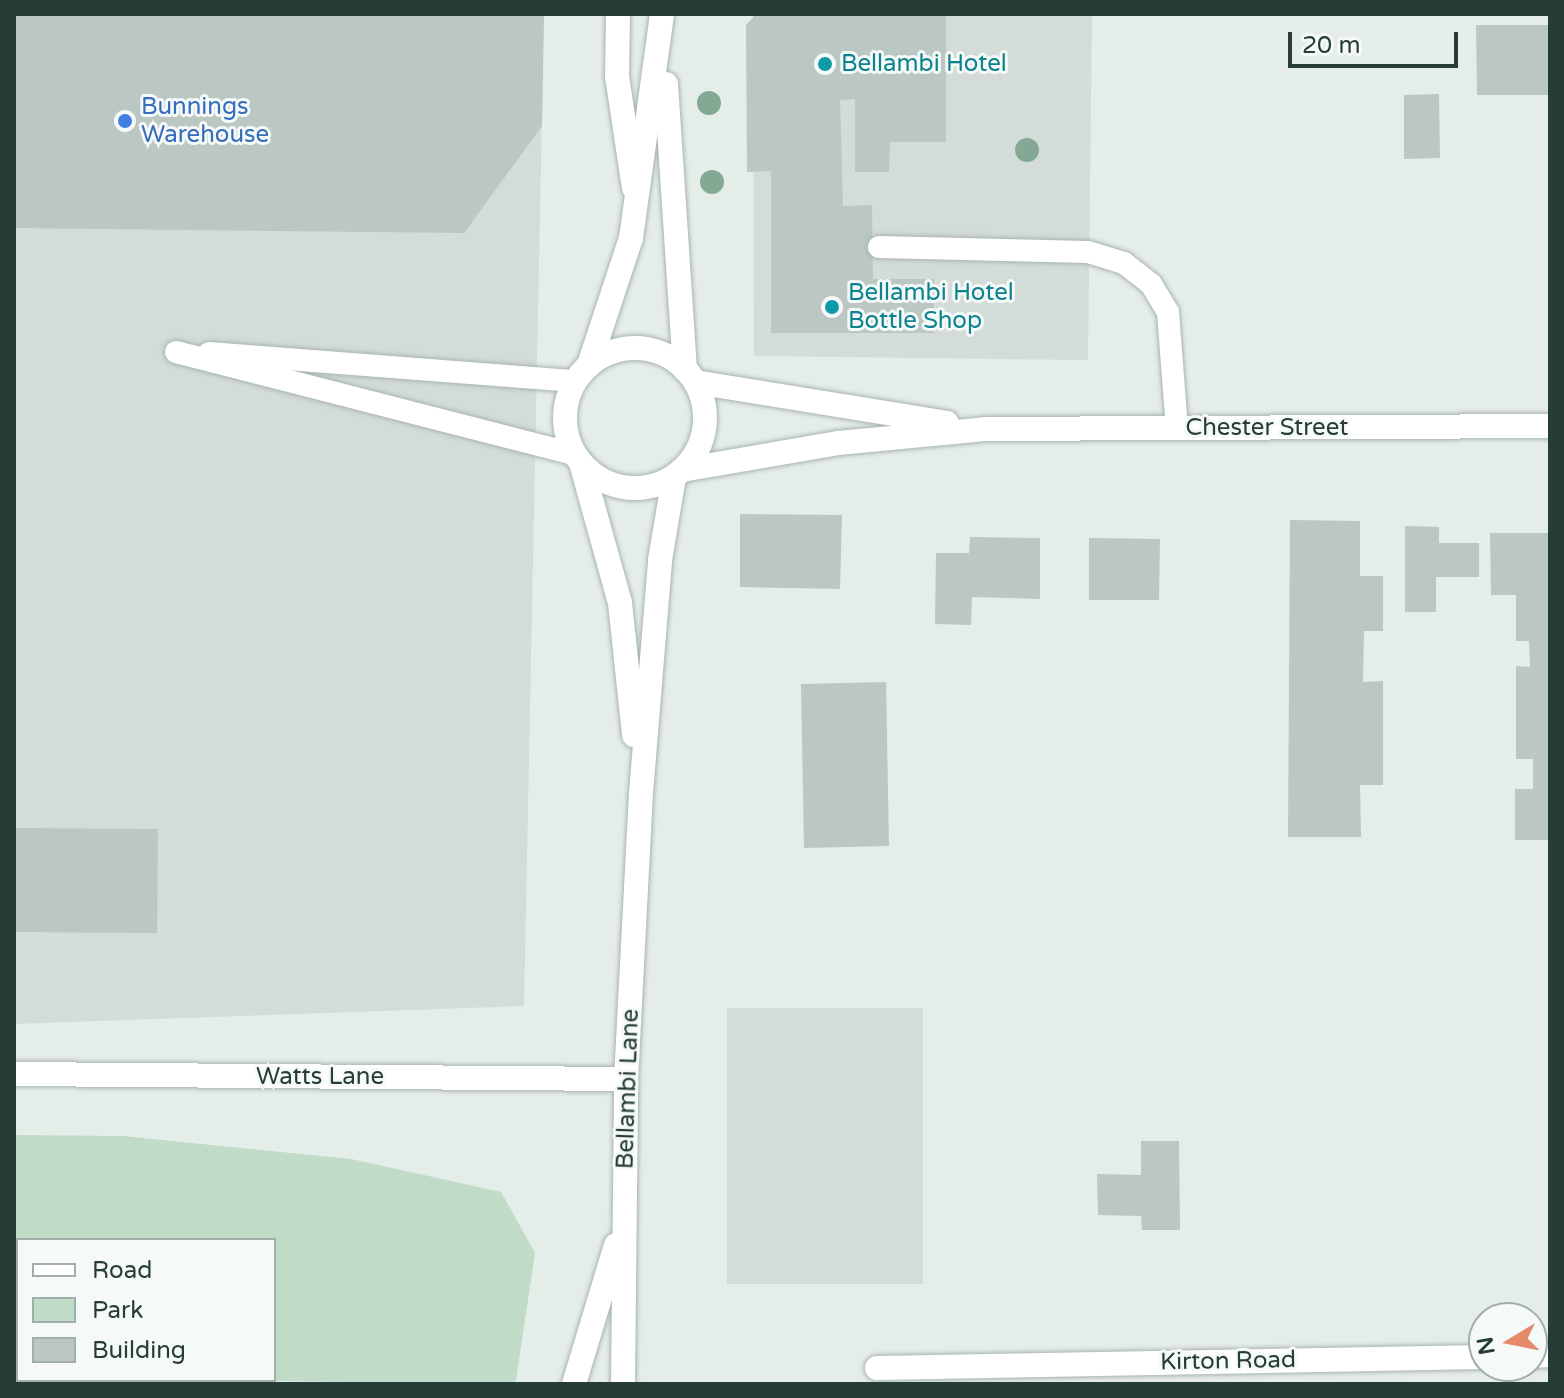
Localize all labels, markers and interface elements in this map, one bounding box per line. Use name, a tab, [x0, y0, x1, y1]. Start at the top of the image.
scale bar	[1292, 16, 1462, 66]
text: 20 m	[1302, 31, 1360, 60]
place label: Bellambi Hotel	[841, 50, 1007, 78]
marker: Bellambi Hotel	[816, 55, 834, 73]
place label: Bunnings Warehouse	[141, 93, 269, 149]
marker: Bunnings Warehouse	[116, 112, 134, 130]
place label: Bellambi Hotel Bottle Shop	[848, 279, 1014, 335]
marker: Bellambi Hotel Bottle Shop	[823, 298, 841, 316]
street label: Chester Street	[1186, 414, 1348, 442]
street label: Bellambi Lane	[611, 1008, 645, 1170]
street label: Watts Lane	[256, 1063, 384, 1091]
legend	[16, 1238, 276, 1382]
text: Road	[92, 1256, 152, 1285]
text: Park	[92, 1296, 143, 1325]
north arrow	[1468, 1302, 1548, 1382]
text: N	[1472, 1335, 1501, 1357]
text: Building	[92, 1336, 186, 1365]
street label: Kirton Road	[1160, 1345, 1296, 1377]

